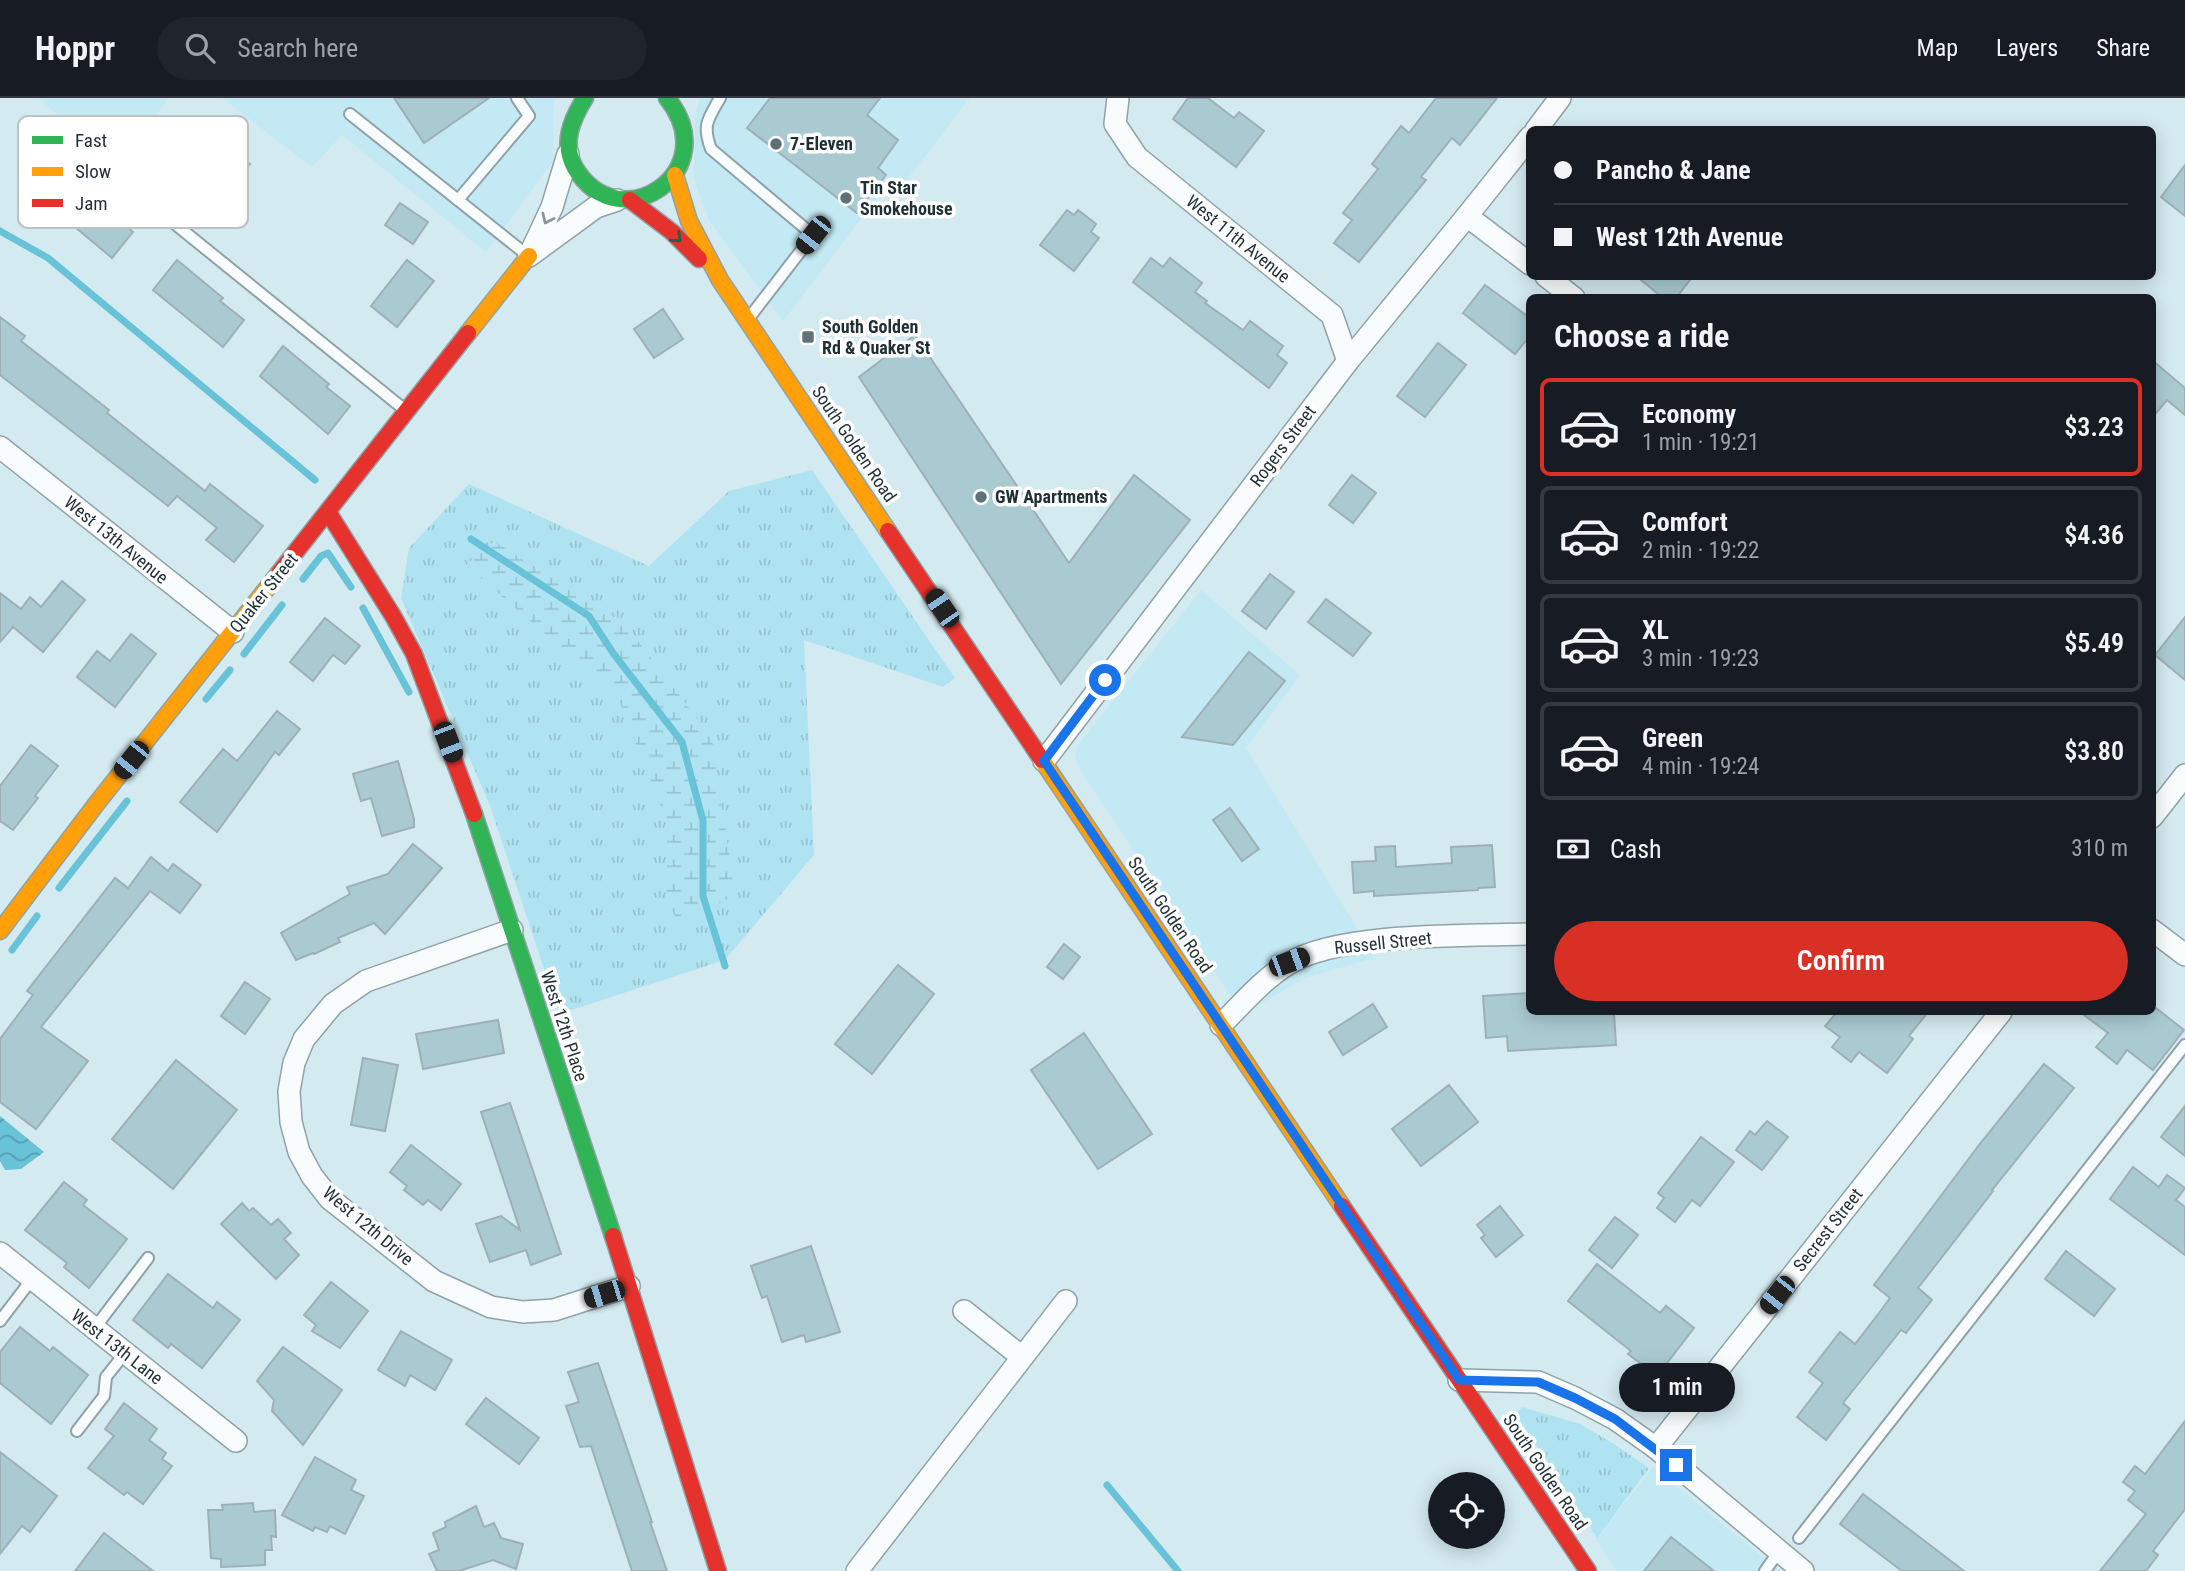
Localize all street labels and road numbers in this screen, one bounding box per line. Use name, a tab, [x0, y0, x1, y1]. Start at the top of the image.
street label: West 11th Avenue	[1182, 190, 1294, 287]
street label: South Golden Road	[808, 382, 901, 506]
street label: Rogers Street	[1245, 401, 1320, 490]
street label: West 13th Avenue	[60, 491, 172, 588]
street label: Quaker Street	[225, 549, 302, 637]
street label: South Golden Road	[1124, 853, 1217, 977]
street label: Russell Street	[1333, 927, 1433, 958]
street label: West 12th Place	[537, 968, 592, 1084]
street label: West 12th Drive	[319, 1182, 418, 1269]
street label: Secrest Street	[1789, 1184, 1867, 1275]
street label: West 13th Lane	[68, 1305, 167, 1389]
street label: South Golden Road	[1499, 1410, 1592, 1534]

